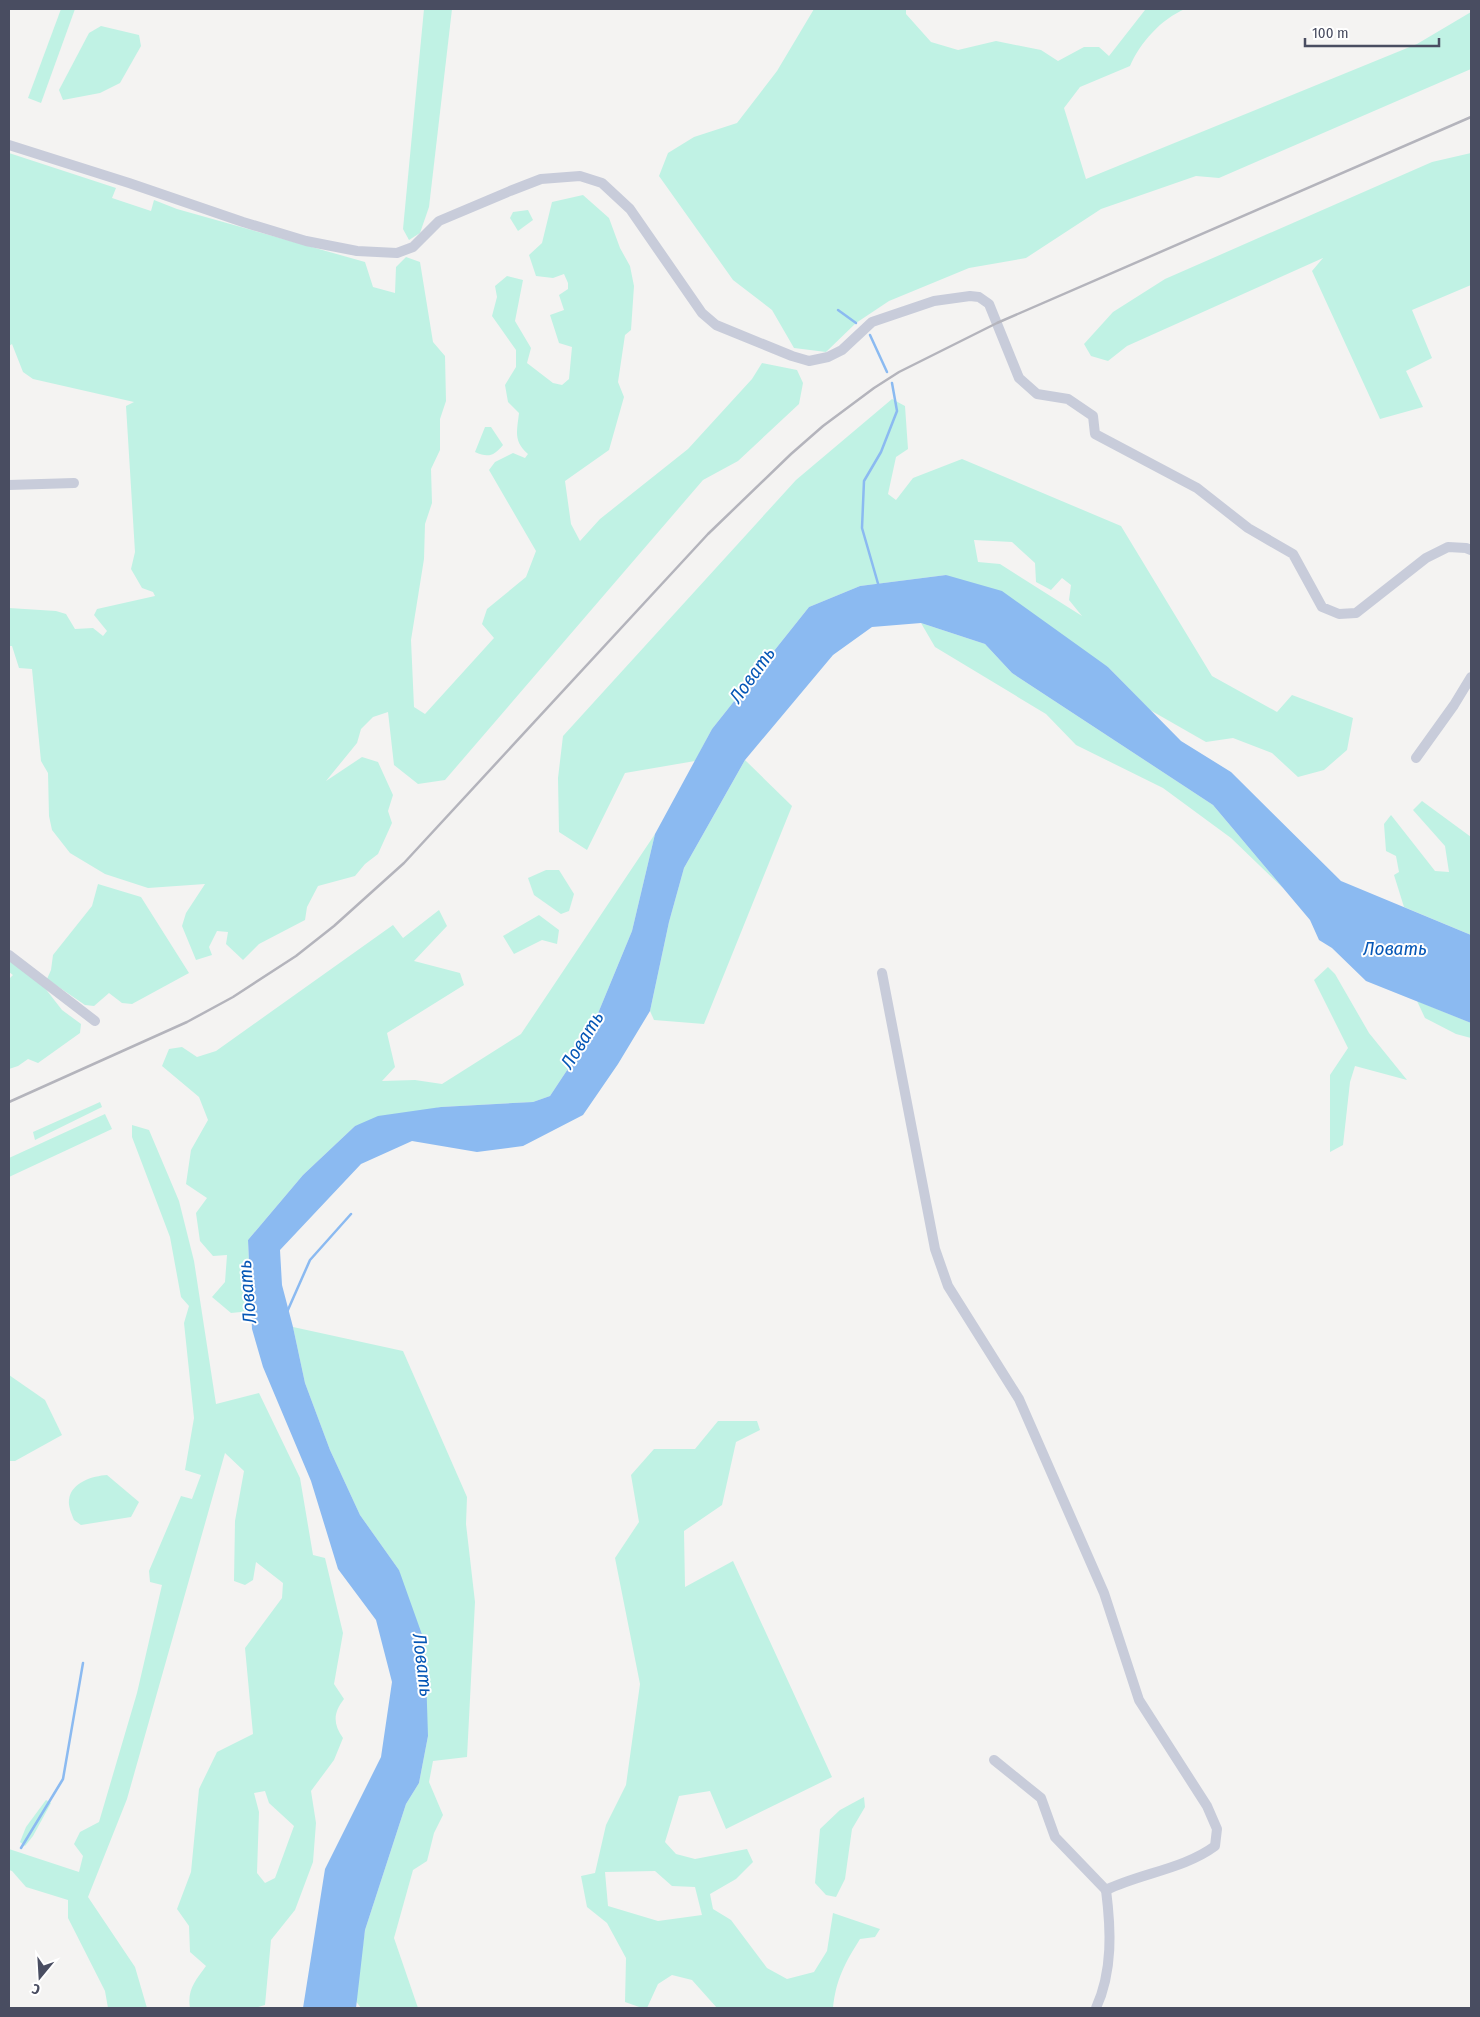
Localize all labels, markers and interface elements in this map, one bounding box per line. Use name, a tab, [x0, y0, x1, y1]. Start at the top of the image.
scale bar	[1305, 15, 1439, 47]
text: 100 m	[1312, 24, 1349, 42]
water label: Ловать	[723, 642, 780, 708]
water label: Ловать	[1362, 937, 1427, 960]
water label: Ловать	[555, 1007, 609, 1074]
water label: Ловать	[233, 1259, 261, 1326]
water label: Ловать	[408, 1631, 438, 1698]
north arrow	[15, 1952, 65, 2002]
text: С	[29, 1979, 42, 1998]

